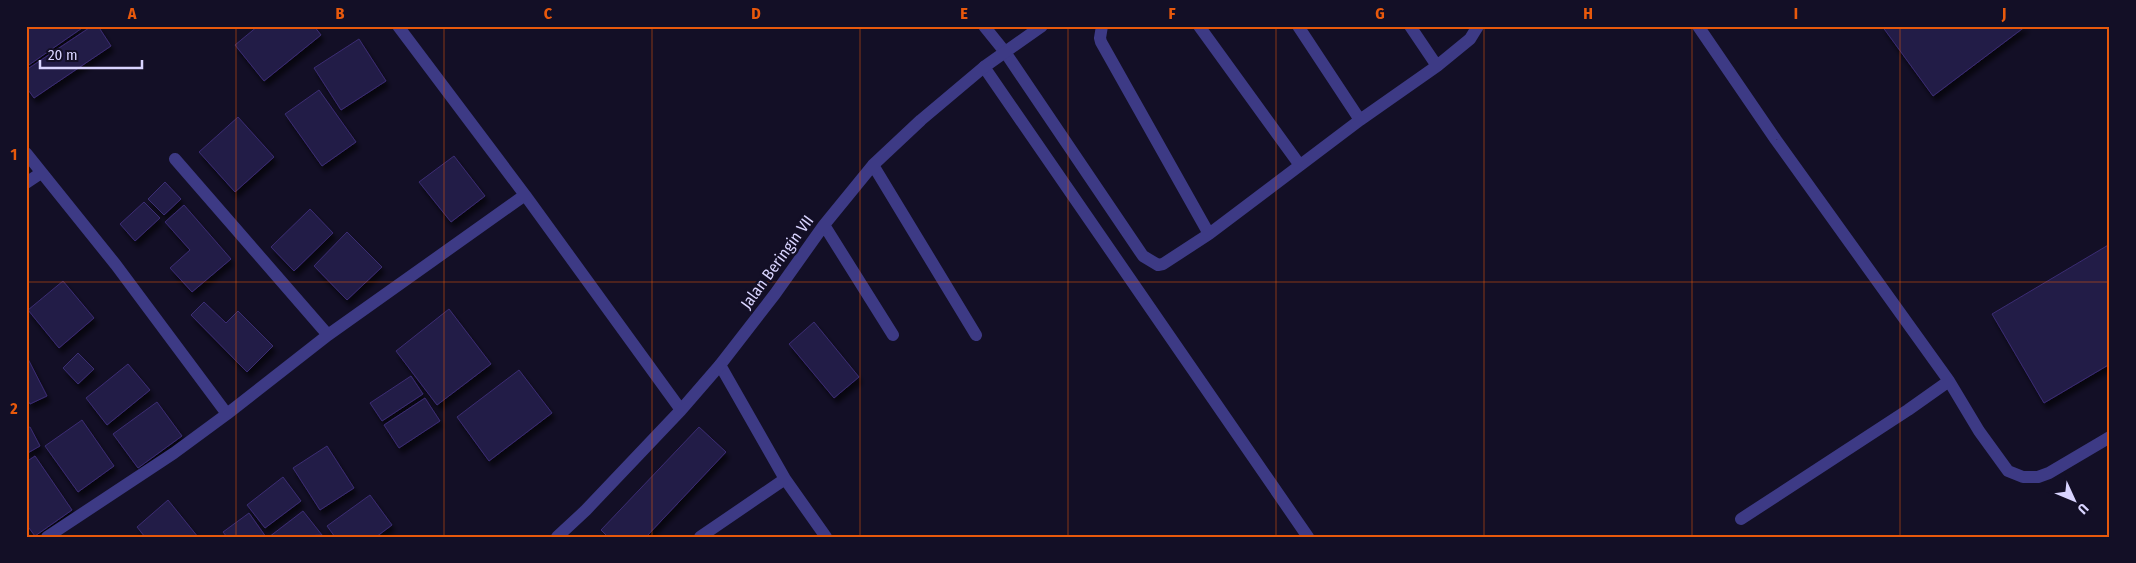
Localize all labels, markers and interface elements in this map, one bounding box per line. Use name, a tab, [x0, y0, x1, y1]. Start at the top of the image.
text: A	[127, 4, 137, 23]
text: B	[336, 4, 345, 23]
text: C	[544, 4, 553, 23]
text: D	[751, 4, 761, 23]
text: E	[960, 4, 968, 23]
text: F	[1168, 4, 1176, 23]
text: G	[1375, 4, 1385, 23]
text: H	[1583, 4, 1593, 23]
text: I	[1794, 4, 1798, 23]
text: J	[2001, 4, 2006, 23]
scale bar	[40, 38, 142, 70]
text: 20 m	[48, 46, 78, 64]
text: 1	[11, 145, 17, 164]
street label: Jalan Beringin VII	[737, 211, 817, 313]
text: 2	[9, 399, 18, 418]
north arrow	[2048, 476, 2098, 526]
text: U	[2074, 500, 2092, 518]

